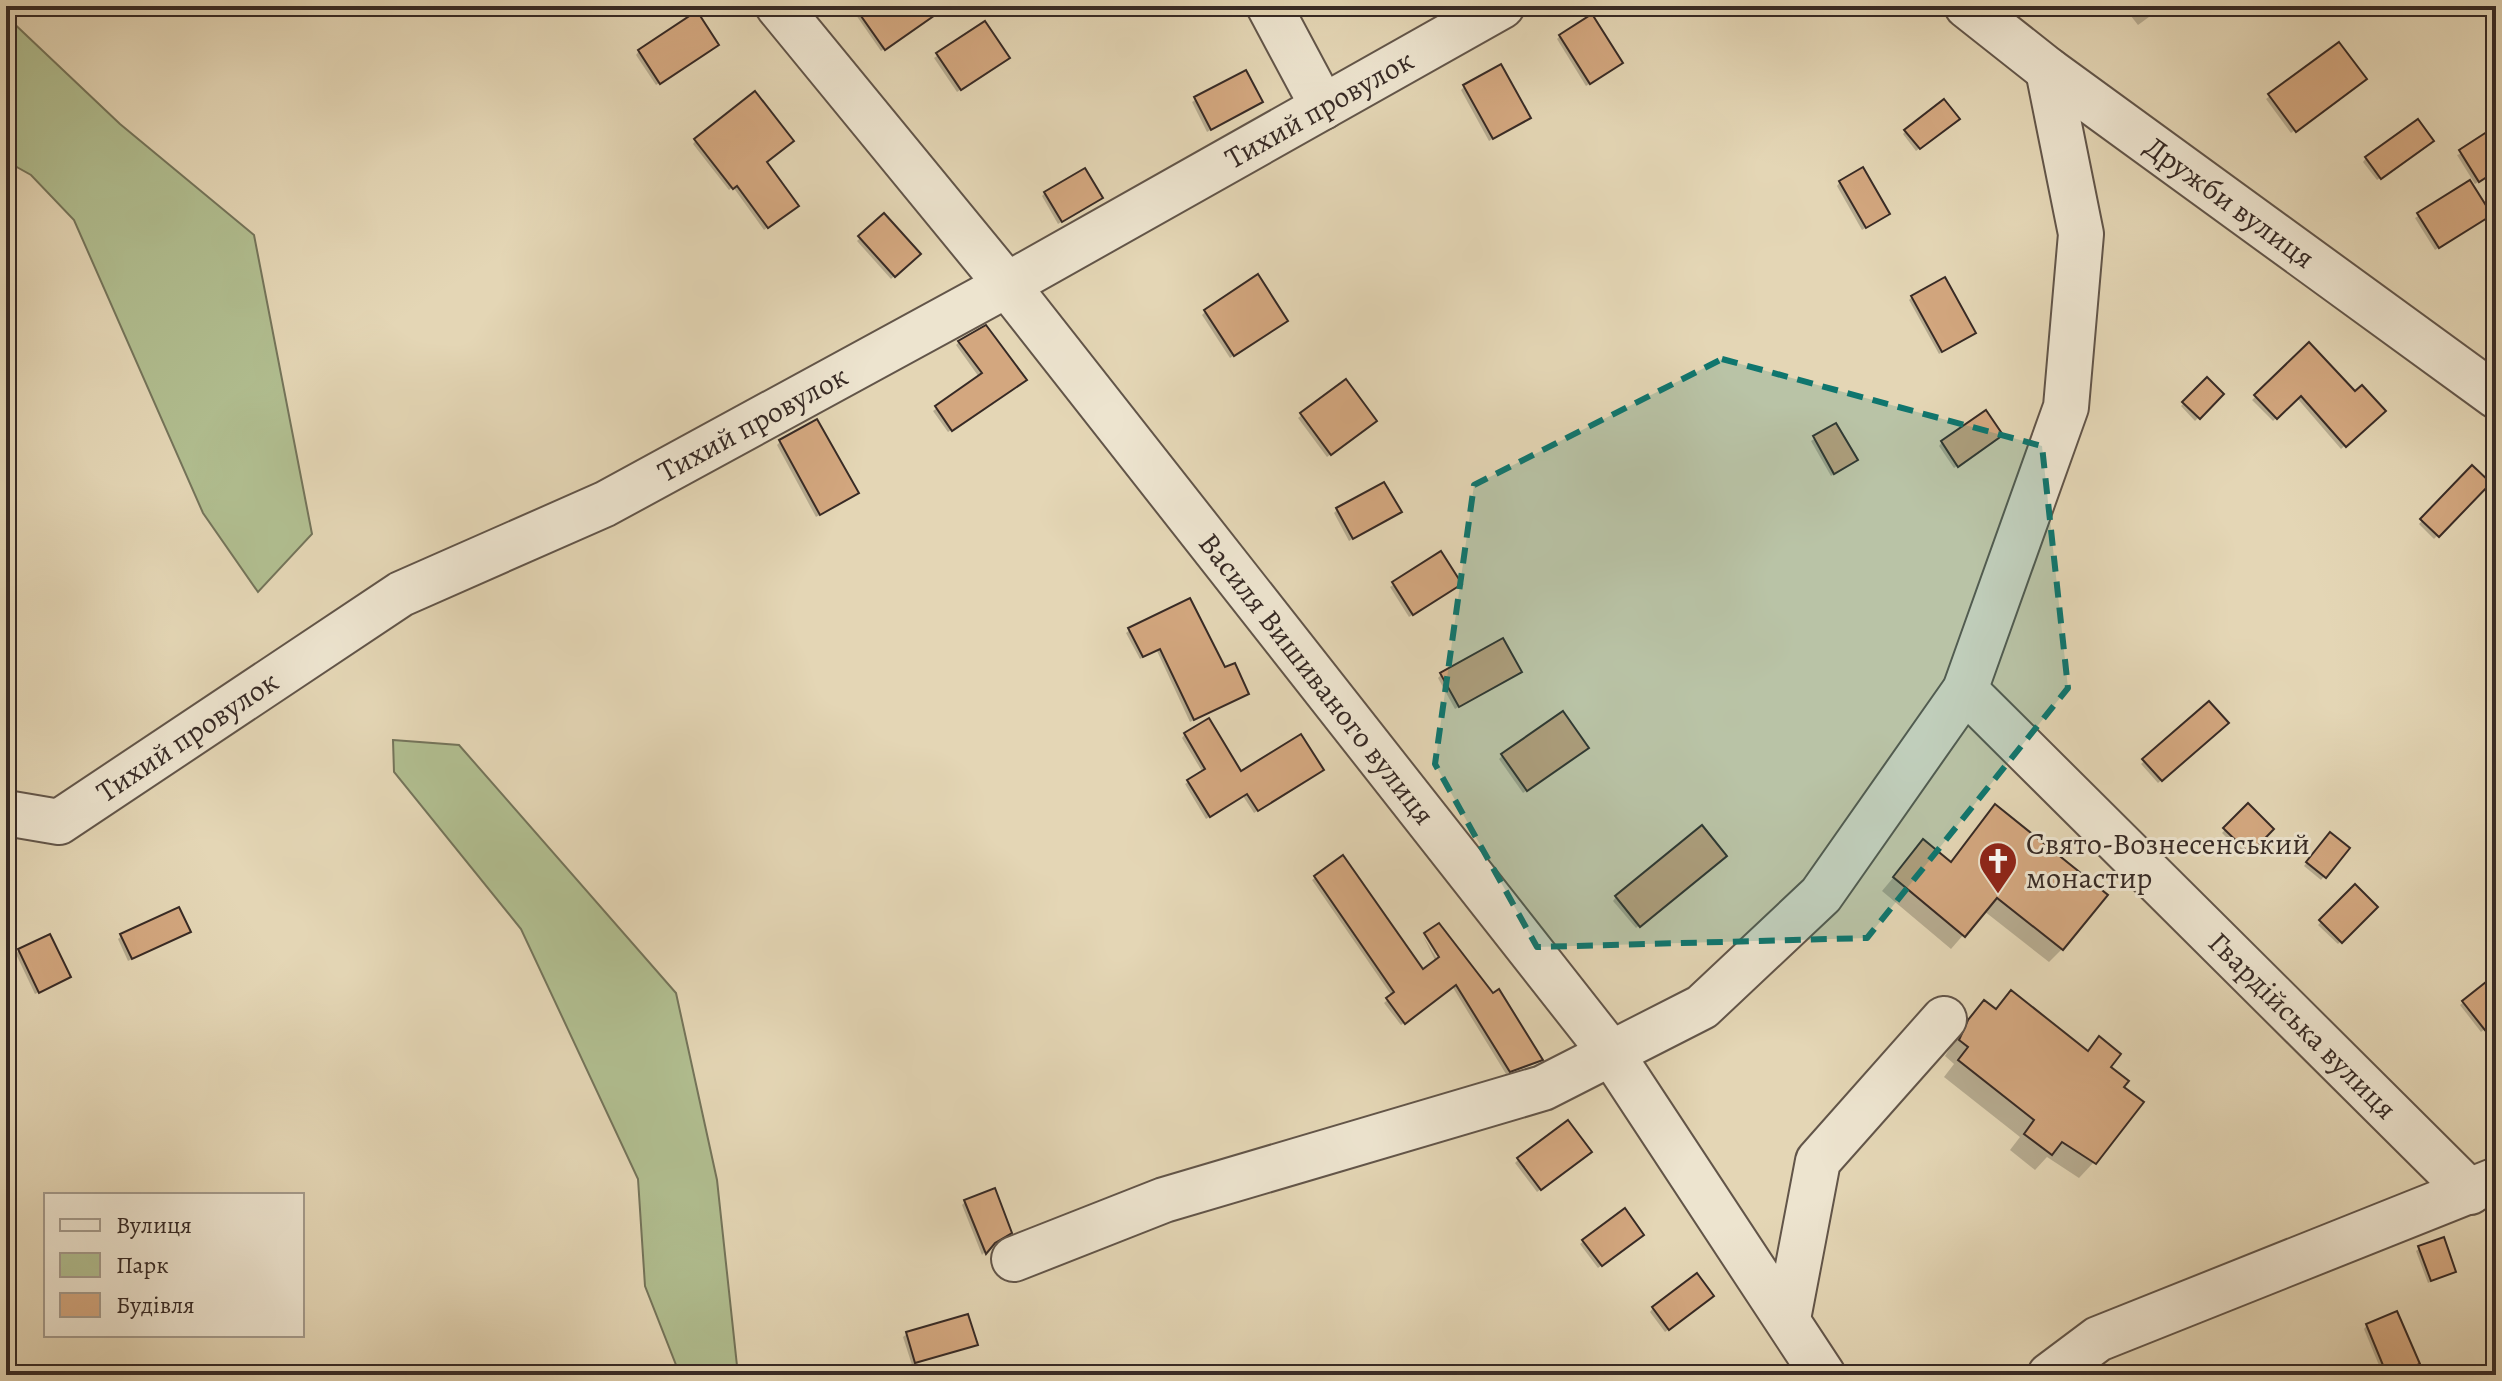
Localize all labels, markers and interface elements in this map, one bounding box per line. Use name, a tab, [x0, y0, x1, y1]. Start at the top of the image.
street label: Тихий провулок	[1218, 40, 1421, 178]
street label: Дружби вулиця	[2137, 127, 2323, 278]
street label: Тихий провулок	[651, 356, 855, 491]
street label: Василя Вишиваного вулиця	[1189, 525, 1444, 833]
street label: Тихий провулок	[89, 661, 286, 811]
place label: Cвято-Вознесенський монастир	[2026, 824, 2310, 898]
church icon: Cвято-Вознесенський монастир	[1977, 840, 2019, 895]
street label: Гвардійська вулиця	[2200, 923, 2406, 1128]
legend	[44, 1193, 304, 1337]
text: Вулиця	[116, 1209, 192, 1241]
text: Парк	[116, 1249, 169, 1281]
text: Будівля	[116, 1289, 195, 1321]

